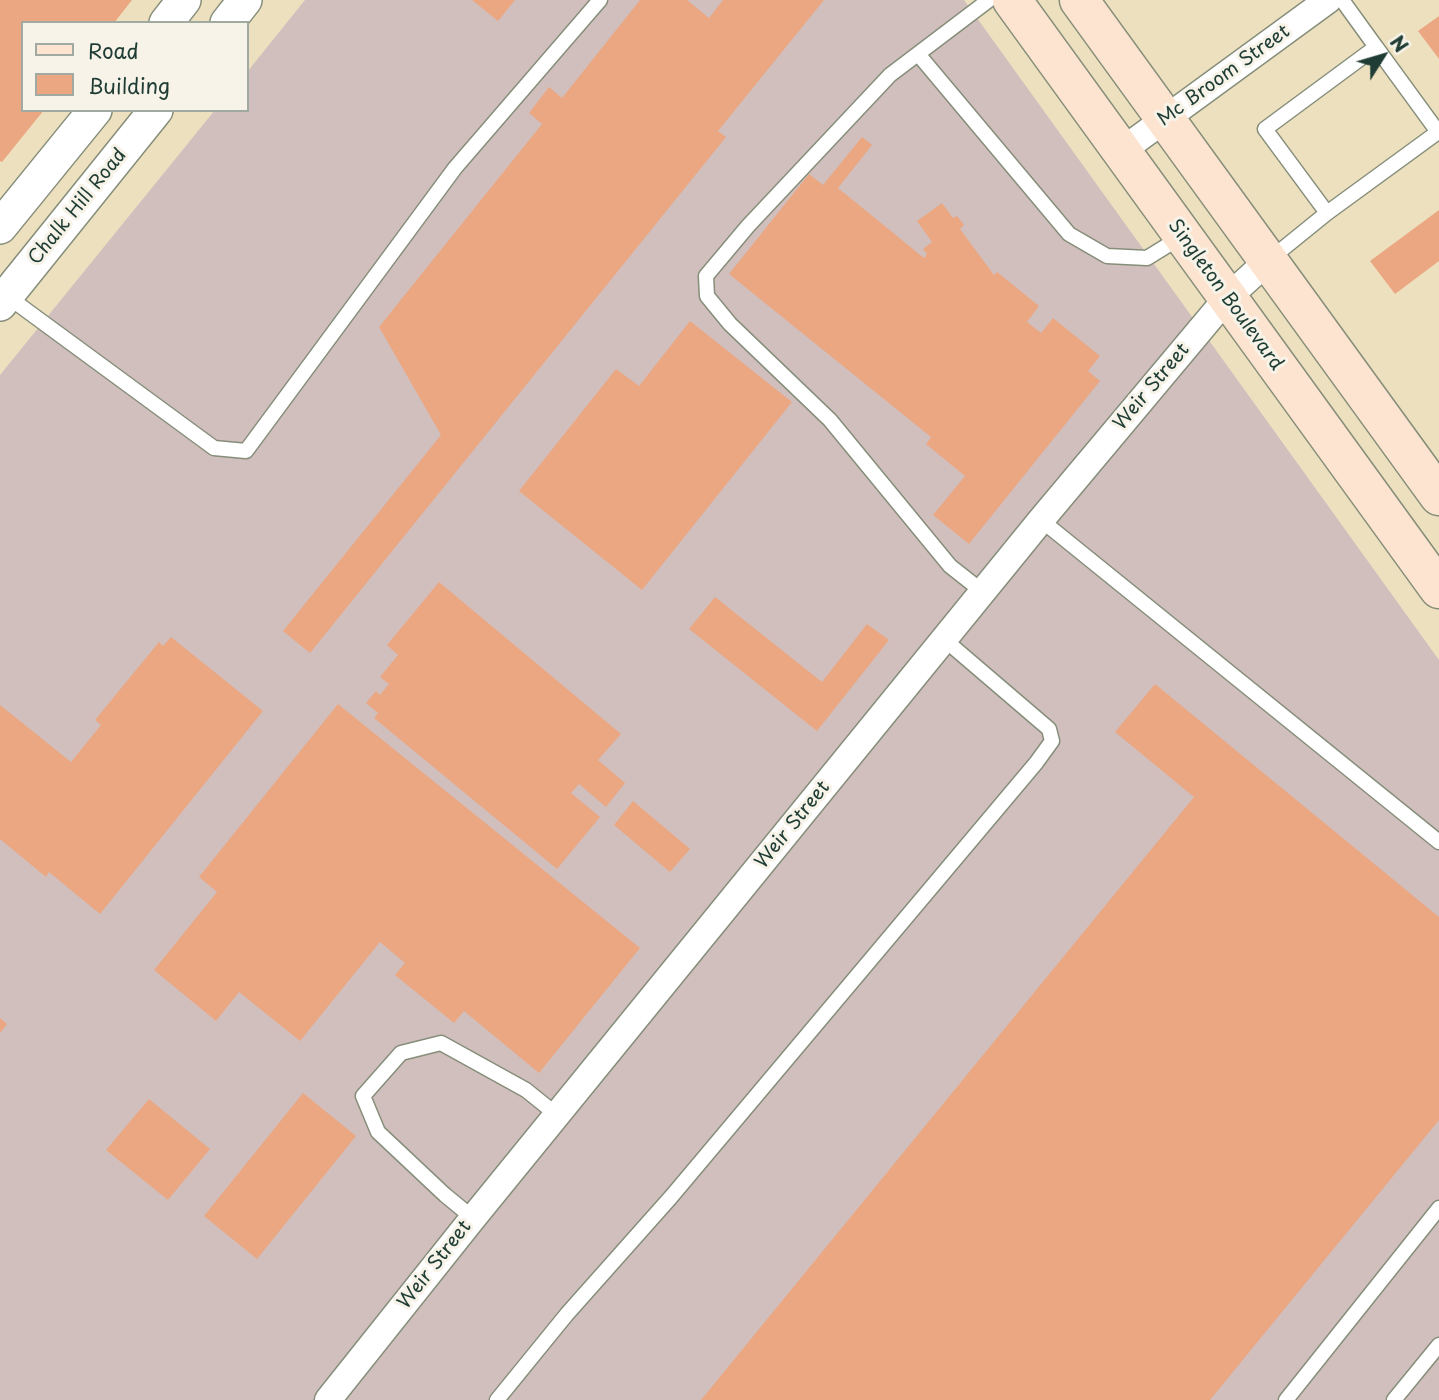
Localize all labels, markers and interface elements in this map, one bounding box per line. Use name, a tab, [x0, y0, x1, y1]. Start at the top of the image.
street label: Mc Broom Street	[1153, 20, 1295, 132]
legend	[21, 21, 248, 112]
north arrow	[1348, 21, 1418, 91]
text: N	[1384, 29, 1415, 58]
text: Road	[88, 34, 139, 66]
text: Building	[88, 69, 170, 101]
street label: Chalk Hill Road	[24, 144, 132, 270]
street label: Singleton Boulevard	[1163, 215, 1287, 375]
street label: Weir Street	[1109, 339, 1195, 435]
street label: Weir Street	[751, 777, 835, 873]
street label: Weir Street	[393, 1216, 477, 1314]

